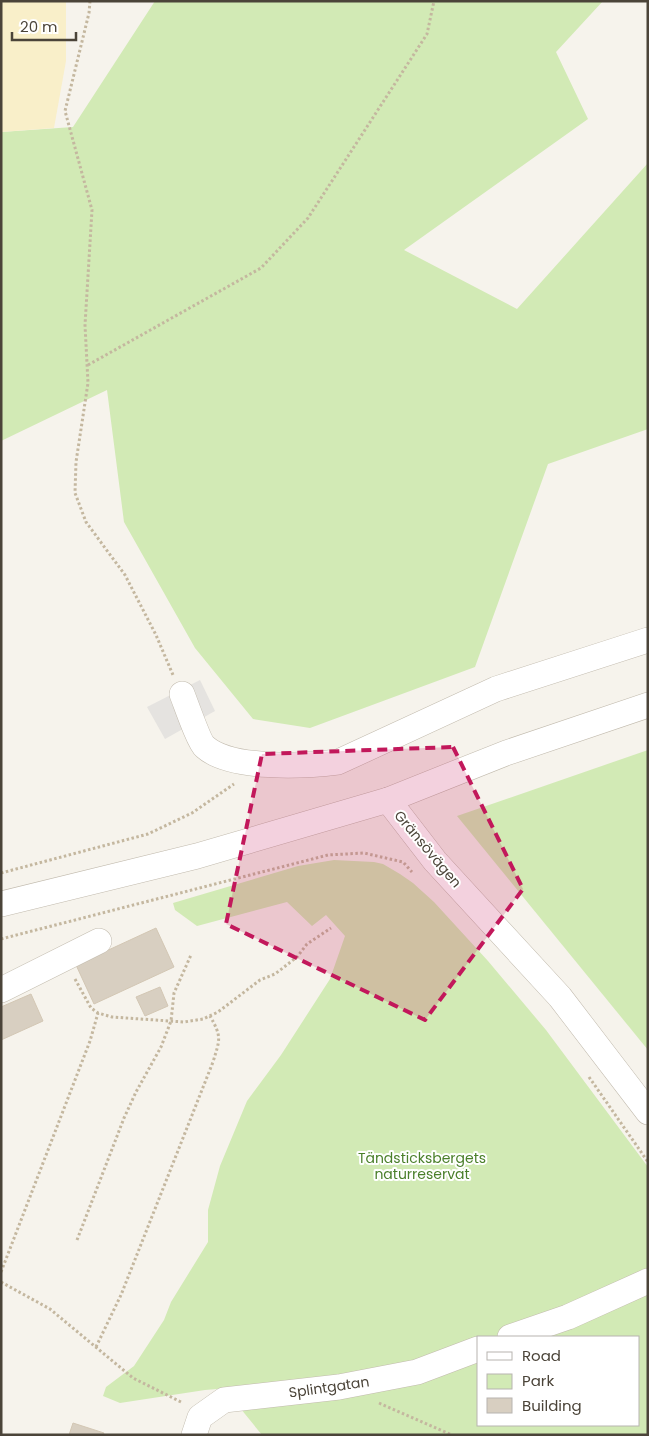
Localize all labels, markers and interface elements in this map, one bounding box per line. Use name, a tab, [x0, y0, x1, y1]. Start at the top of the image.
scale bar	[12, 10, 76, 42]
text: 20 m	[20, 16, 58, 37]
street label: Gränsövägen	[390, 806, 466, 892]
park label: Tändsticksbergets naturreservat	[358, 1148, 486, 1184]
legend	[477, 1336, 639, 1426]
text: Road	[522, 1345, 561, 1366]
text: Park	[522, 1370, 554, 1391]
street label: Splintgatan	[287, 1371, 371, 1403]
text: Building	[522, 1395, 582, 1416]

